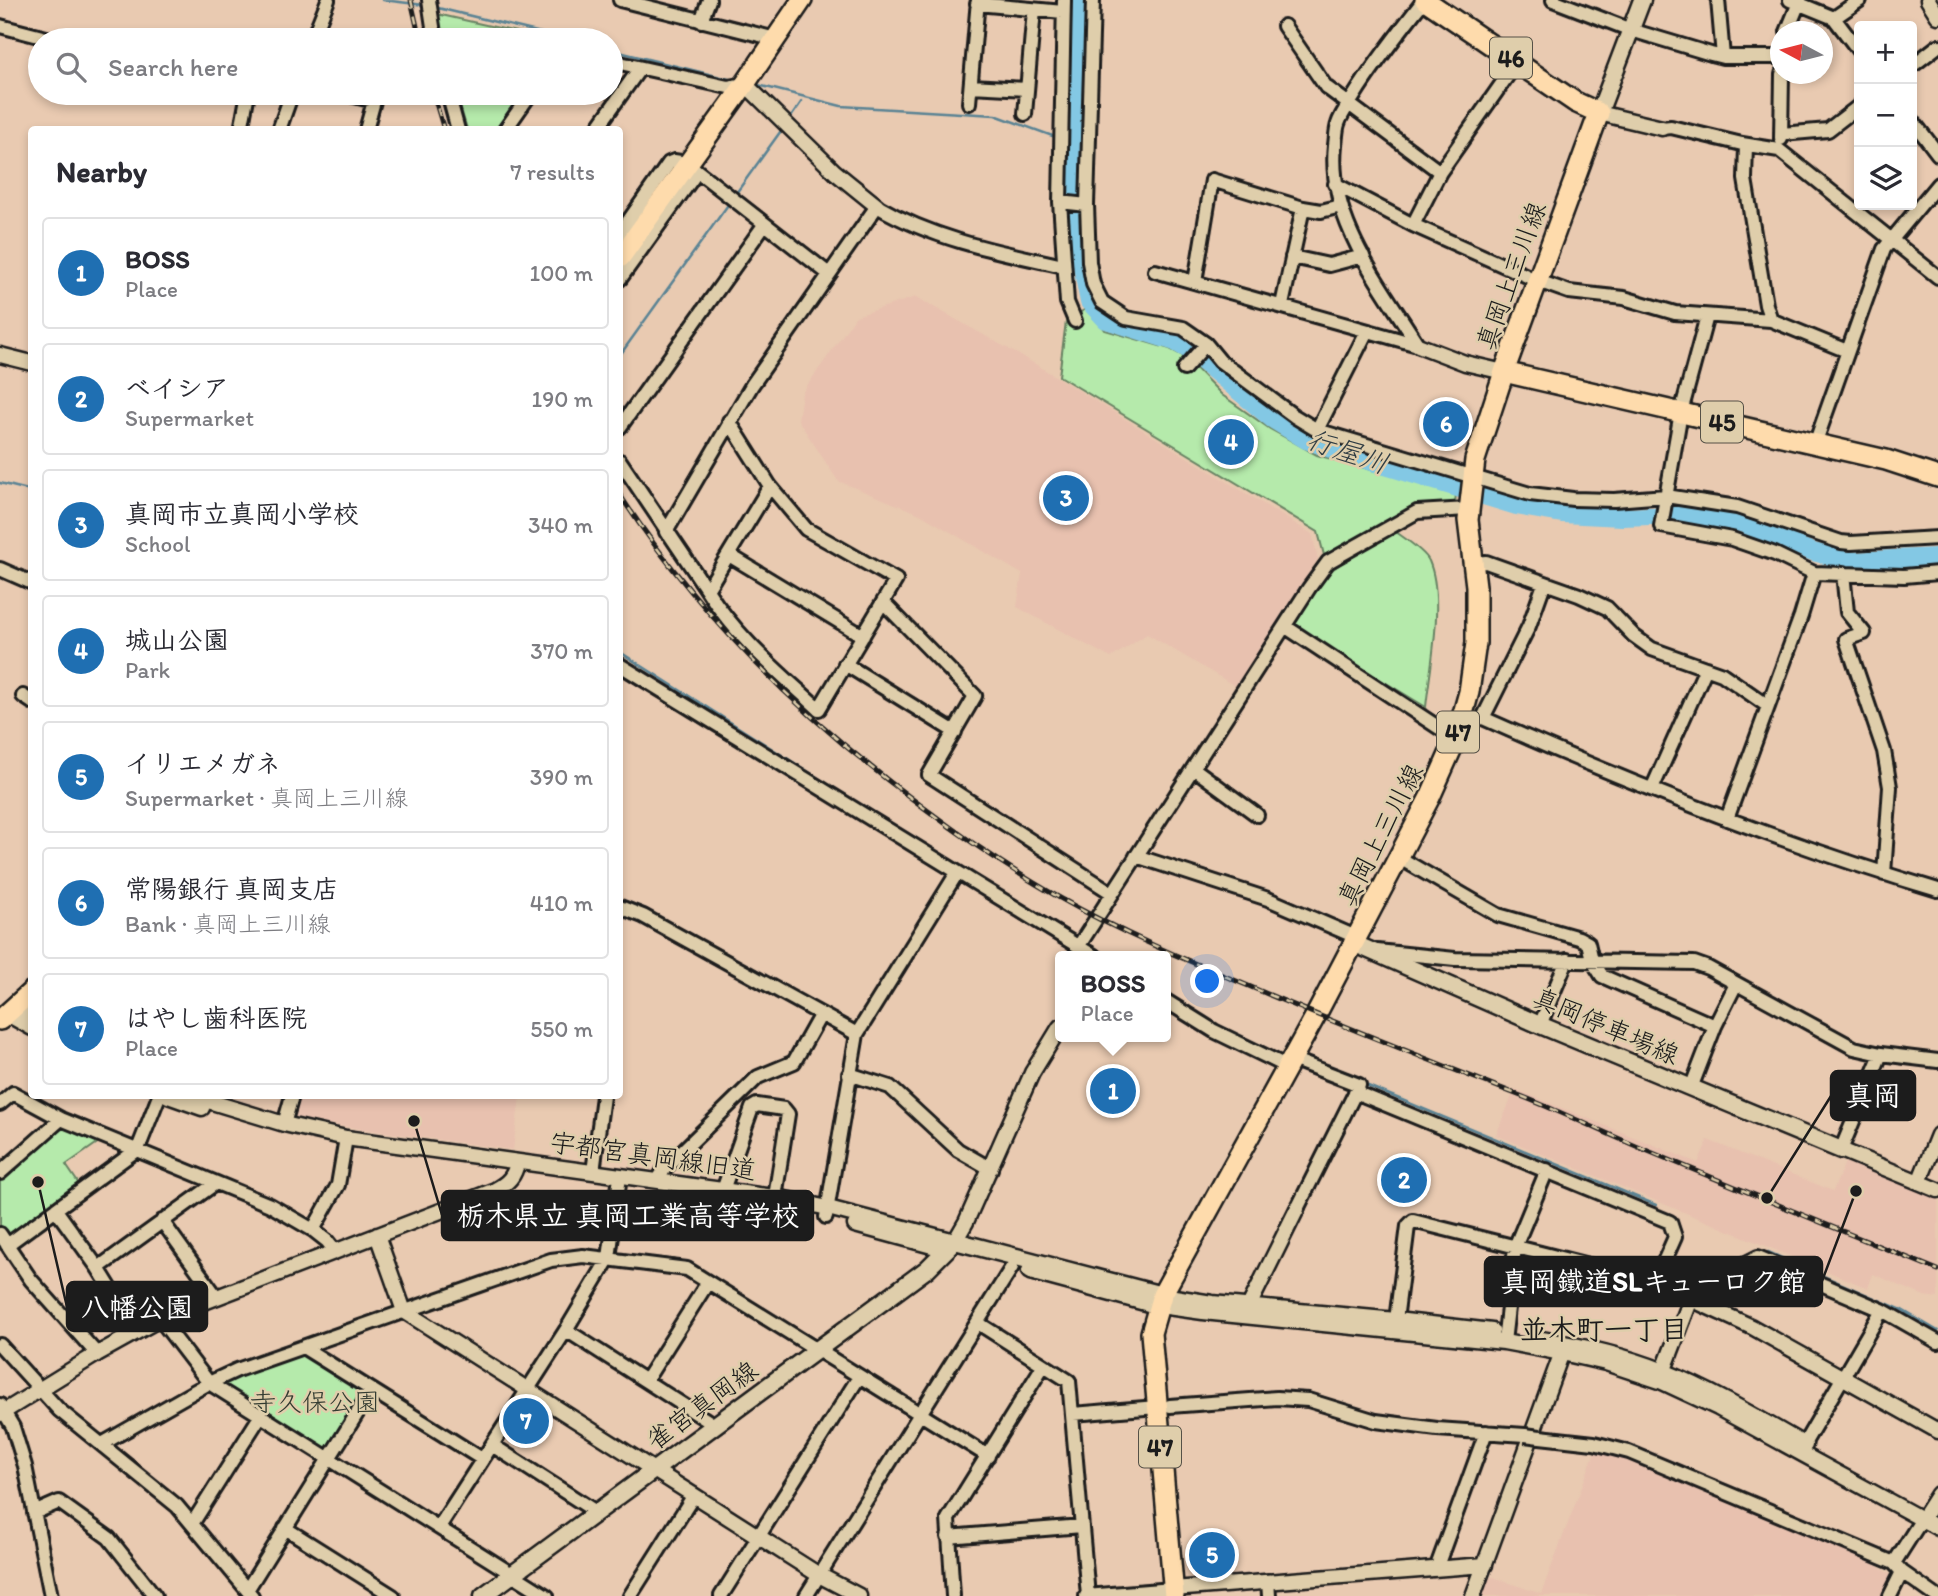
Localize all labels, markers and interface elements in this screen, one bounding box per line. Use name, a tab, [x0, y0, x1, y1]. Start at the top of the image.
north arrow	[1770, 21, 1833, 84]
map controls	[1854, 21, 1917, 210]
button: +	[1854, 21, 1917, 84]
search box	[28, 28, 623, 105]
road number: 46	[1490, 38, 1532, 78]
icon: search	[52, 48, 90, 86]
text: Search here	[108, 51, 238, 83]
button: −	[1854, 84, 1917, 147]
button: layers	[1854, 147, 1917, 210]
text: Nearby	[56, 153, 147, 190]
text: 7 results	[510, 158, 595, 186]
street label: 真岡上三川線	[1469, 197, 1553, 355]
text: BOSS	[125, 243, 190, 275]
text: 1	[76, 259, 86, 287]
text: 100 m	[529, 259, 593, 287]
text: Place	[125, 275, 178, 303]
text: ベイシア	[125, 372, 229, 404]
text: 2	[75, 385, 87, 413]
text: 190 m	[532, 385, 593, 413]
pin: 6	[1423, 398, 1469, 450]
road number: 45	[1701, 402, 1743, 442]
text: Supermarket	[125, 404, 254, 432]
pin: 4	[1208, 416, 1254, 468]
water label: 行屋川	[1303, 421, 1393, 481]
pin: 3	[1043, 472, 1089, 524]
text: 真岡市立真岡小学校	[125, 498, 359, 530]
text: 3	[75, 511, 87, 539]
text: 340 m	[528, 511, 593, 539]
text: School	[125, 530, 190, 558]
text: 城山公園	[125, 624, 229, 656]
text: 4	[74, 637, 88, 665]
text: 370 m	[530, 637, 593, 665]
text: Park	[125, 656, 170, 684]
road number: 47	[1437, 712, 1479, 752]
text: イリエメガネ	[125, 747, 281, 779]
street label: 真岡上三川線	[1330, 758, 1430, 912]
text: 5	[75, 763, 87, 791]
text: 390 m	[530, 763, 593, 791]
text: Supermarket · 真岡上三川線	[125, 784, 408, 812]
text: 常陽銀行 真岡支店	[125, 873, 339, 905]
text: 6	[75, 889, 87, 917]
text: 410 m	[530, 889, 593, 917]
text: Bank · 真岡上三川線	[125, 910, 330, 938]
popup	[1055, 951, 1171, 1042]
your location	[1190, 964, 1224, 998]
text: BOSS	[1081, 967, 1145, 999]
street label: 真岡停車場線	[1528, 981, 1684, 1071]
text: Place	[1081, 999, 1134, 1027]
text: はやし歯科医院	[125, 1002, 307, 1034]
text: 7	[75, 1015, 87, 1043]
text: 550 m	[530, 1015, 593, 1043]
text: Place	[125, 1034, 178, 1062]
pin: 1	[1090, 1065, 1136, 1117]
callout: 真岡	[1831, 1071, 1915, 1120]
text: 真岡	[1845, 1078, 1901, 1112]
street label: 宇都宮真岡線旧道	[548, 1126, 758, 1186]
pin: 2	[1381, 1154, 1427, 1206]
callout: 栃木県立 真岡工業高等学校	[442, 1191, 813, 1240]
text: 栃木県立 真岡工業高等学校	[457, 1198, 799, 1232]
callout: 真岡鐵道SLキューロク館	[1485, 1257, 1822, 1306]
text: 真岡鐵道SLキューロク館	[1500, 1264, 1806, 1298]
callout: 八幡公園	[67, 1282, 207, 1331]
text: 八幡公園	[81, 1290, 193, 1324]
district label: 並木町一丁目	[1520, 1312, 1688, 1346]
street label: 雀宮真岡線	[640, 1354, 764, 1456]
park label: 寺久保公園	[250, 1386, 380, 1418]
pin: 7	[503, 1395, 549, 1447]
road number: 47	[1139, 1427, 1181, 1468]
pin: 5	[1189, 1529, 1235, 1581]

